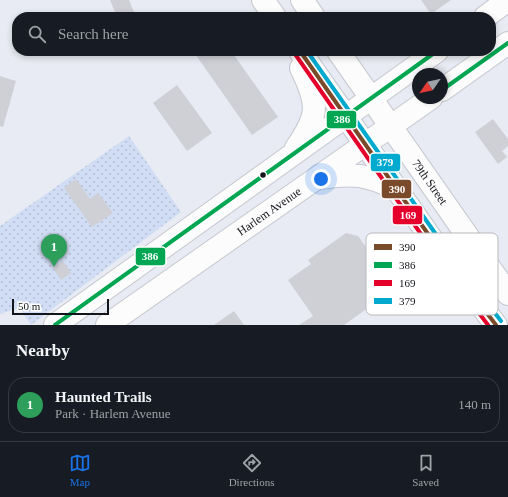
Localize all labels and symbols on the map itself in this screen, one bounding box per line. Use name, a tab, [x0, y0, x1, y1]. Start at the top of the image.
north arrow	[412, 68, 448, 104]
line badge: 386	[326, 110, 357, 129]
text: 386	[334, 113, 351, 125]
line badge: 379	[370, 153, 401, 172]
text: 379	[377, 156, 394, 168]
street label: 79th Street	[409, 157, 451, 208]
your location	[311, 169, 331, 189]
unlabelled marker	[258, 170, 268, 180]
line badge: 390	[381, 179, 412, 199]
text: 390	[389, 183, 406, 195]
street label: Harlem Avenue	[235, 184, 304, 239]
line badge: 169	[392, 205, 423, 225]
text: 169	[400, 209, 417, 221]
legend	[366, 233, 498, 315]
pin: 1	[41, 234, 67, 267]
text: 390	[399, 241, 416, 253]
line badge: 386	[135, 247, 166, 266]
text: 386	[142, 250, 159, 262]
text: 386	[399, 259, 416, 271]
text: 169	[399, 277, 416, 289]
text: 379	[399, 295, 416, 307]
scale bar	[12, 297, 109, 316]

